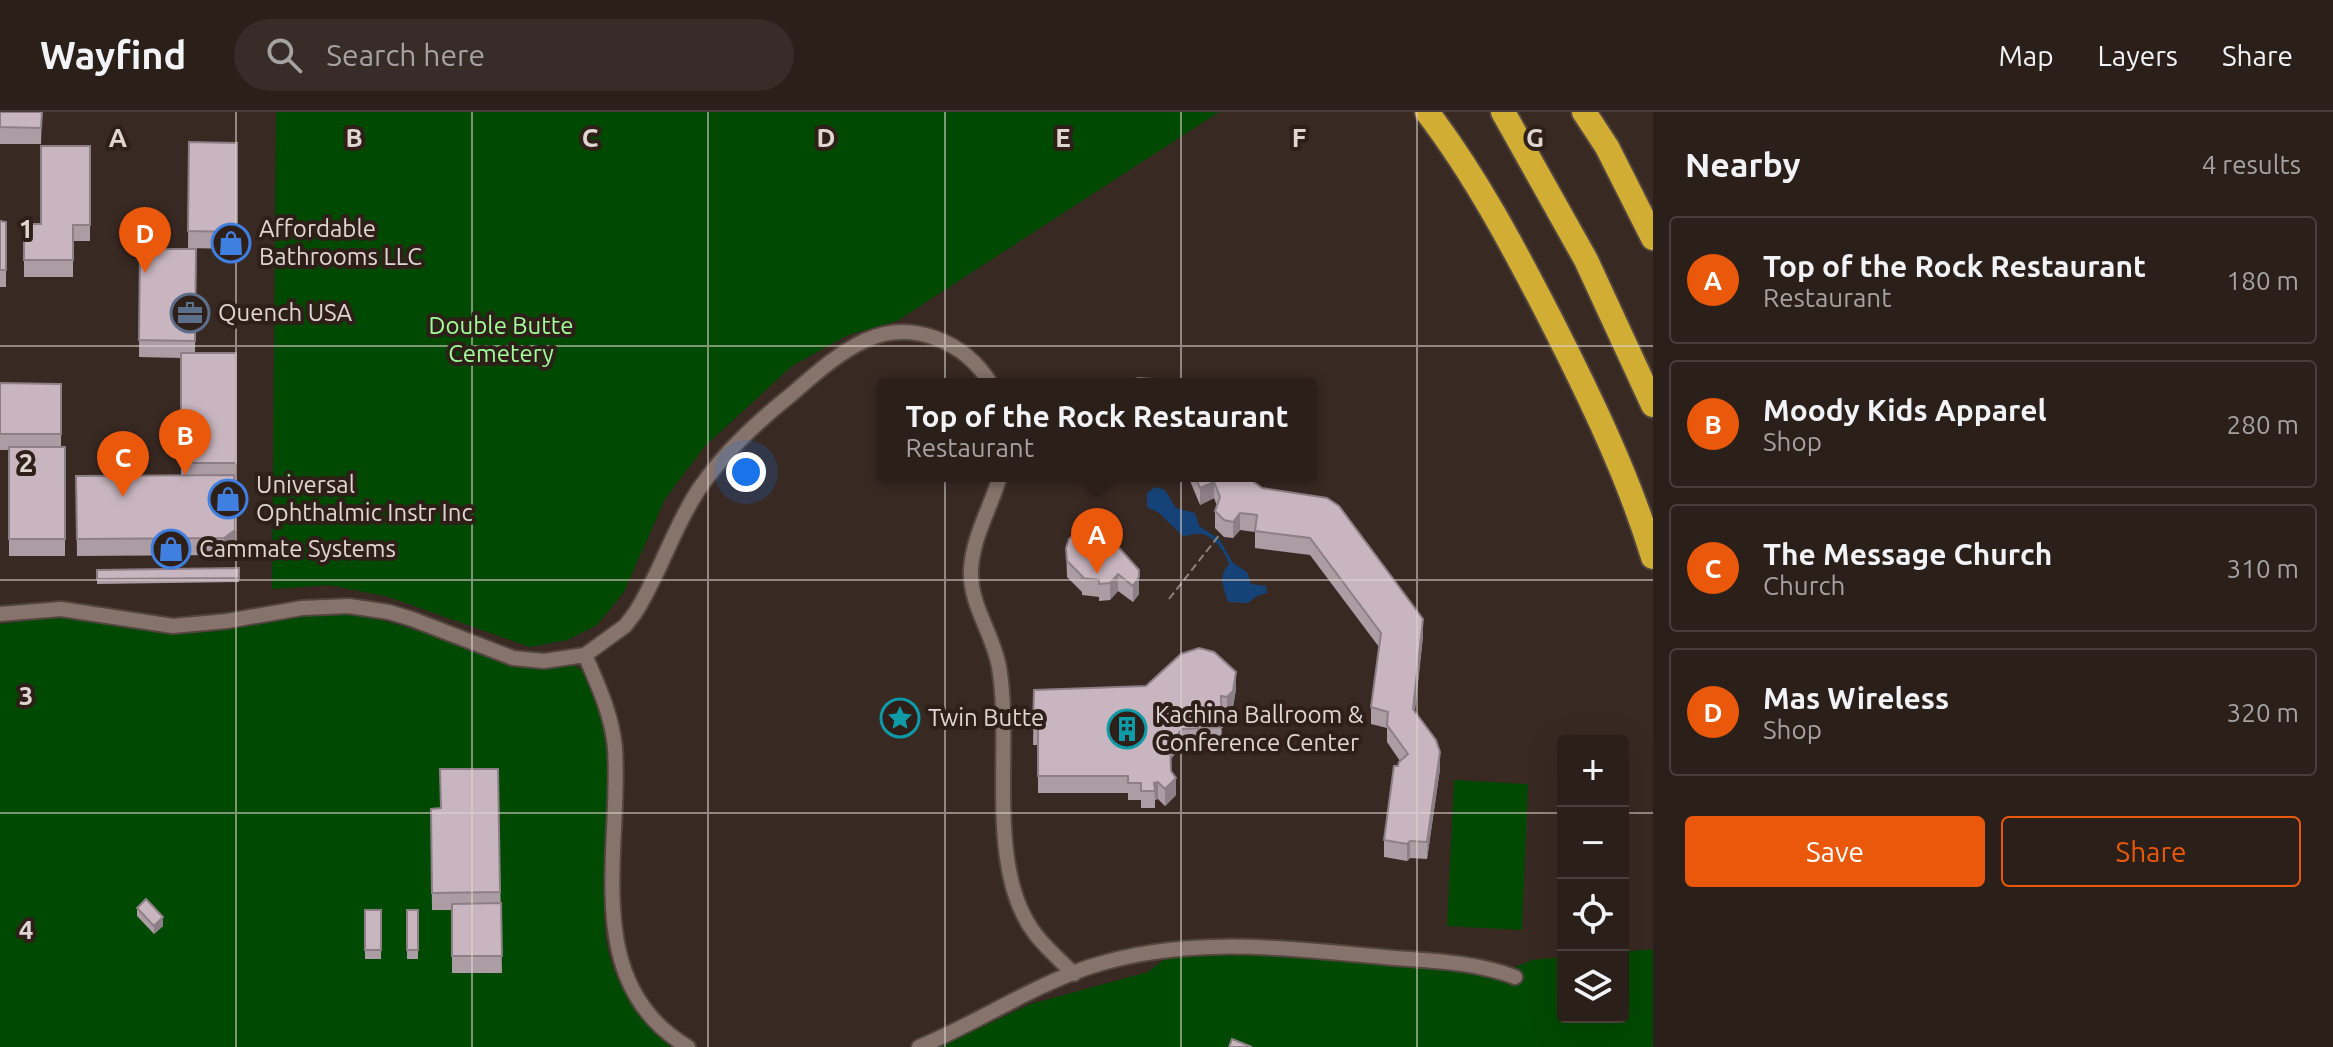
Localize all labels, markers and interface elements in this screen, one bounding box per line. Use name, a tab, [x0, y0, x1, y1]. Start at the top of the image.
search box	[234, 19, 794, 91]
icon: search	[262, 33, 306, 77]
text: Wayfind	[40, 34, 186, 76]
text: Search here	[326, 38, 485, 72]
text: Map	[1998, 40, 2054, 71]
text: Layers	[2098, 40, 2178, 71]
text: Share	[2222, 40, 2293, 71]
text: A	[109, 123, 128, 152]
text: B	[345, 123, 363, 152]
text: C	[582, 123, 599, 152]
text: D	[817, 123, 835, 152]
text: E	[1055, 123, 1071, 152]
text: F	[1292, 123, 1306, 152]
text: G	[1526, 123, 1544, 152]
text: Nearby	[1685, 145, 1800, 183]
text: 4 results	[2202, 150, 2301, 179]
pin: D	[119, 207, 171, 273]
text: 1	[19, 214, 33, 243]
place label: Affordable Bathrooms LLC	[259, 215, 422, 270]
shop icon: Affordable Bathrooms LLC	[210, 222, 252, 264]
text: Top of the Rock Restaurant	[1763, 249, 2146, 283]
text: A	[1704, 266, 1722, 295]
text: 180 m	[2227, 266, 2299, 295]
text: Restaurant	[1763, 283, 1891, 312]
office icon: Quench USA	[169, 292, 211, 334]
place label: Quench USA	[218, 299, 353, 326]
park label: Double Butte Cemetery	[429, 312, 573, 367]
popup	[877, 378, 1317, 482]
text: Moody Kids Apparel	[1763, 393, 2047, 427]
text: Top of the Rock Restaurant	[905, 399, 1289, 433]
pin: B	[159, 409, 211, 475]
text: B	[1704, 410, 1722, 439]
text: 280 m	[2227, 410, 2299, 439]
text: Shop	[1763, 427, 1822, 456]
pin: C	[97, 431, 149, 497]
text: Restaurant	[905, 433, 1034, 462]
text: 2	[19, 448, 33, 477]
your location	[726, 452, 766, 492]
place label: Universal Ophthalmic Instr Inc	[256, 471, 473, 526]
shop icon: Universal Ophthalmic Instr Inc	[207, 478, 249, 520]
pin: A	[1071, 508, 1123, 574]
shop icon: Cammate Systems	[150, 528, 192, 570]
place label: Cammate Systems	[199, 535, 396, 562]
text: The Message Church	[1763, 537, 2052, 571]
text: C	[1705, 554, 1721, 583]
text: 310 m	[2227, 554, 2299, 583]
text: Church	[1763, 571, 1845, 600]
text: 3	[19, 681, 33, 710]
text: Mas Wireless	[1763, 681, 1949, 715]
place icon: Twin Butte	[879, 697, 921, 739]
text: D	[1704, 698, 1722, 727]
text: 320 m	[2227, 698, 2299, 727]
place label: Kachina Ballroom & Conference Center	[1155, 701, 1364, 756]
place label: Twin Butte	[928, 704, 1044, 731]
building icon: Kachina Ballroom & Conference Center	[1106, 708, 1148, 750]
text: Shop	[1763, 715, 1822, 744]
map controls	[1557, 735, 1629, 1023]
button: +	[1557, 735, 1629, 807]
button: −	[1557, 807, 1629, 879]
button: Save	[1685, 816, 1985, 887]
button: Share	[2001, 816, 2301, 887]
button: locate	[1557, 879, 1629, 951]
text: 4	[19, 915, 33, 944]
button: layers	[1557, 951, 1629, 1023]

